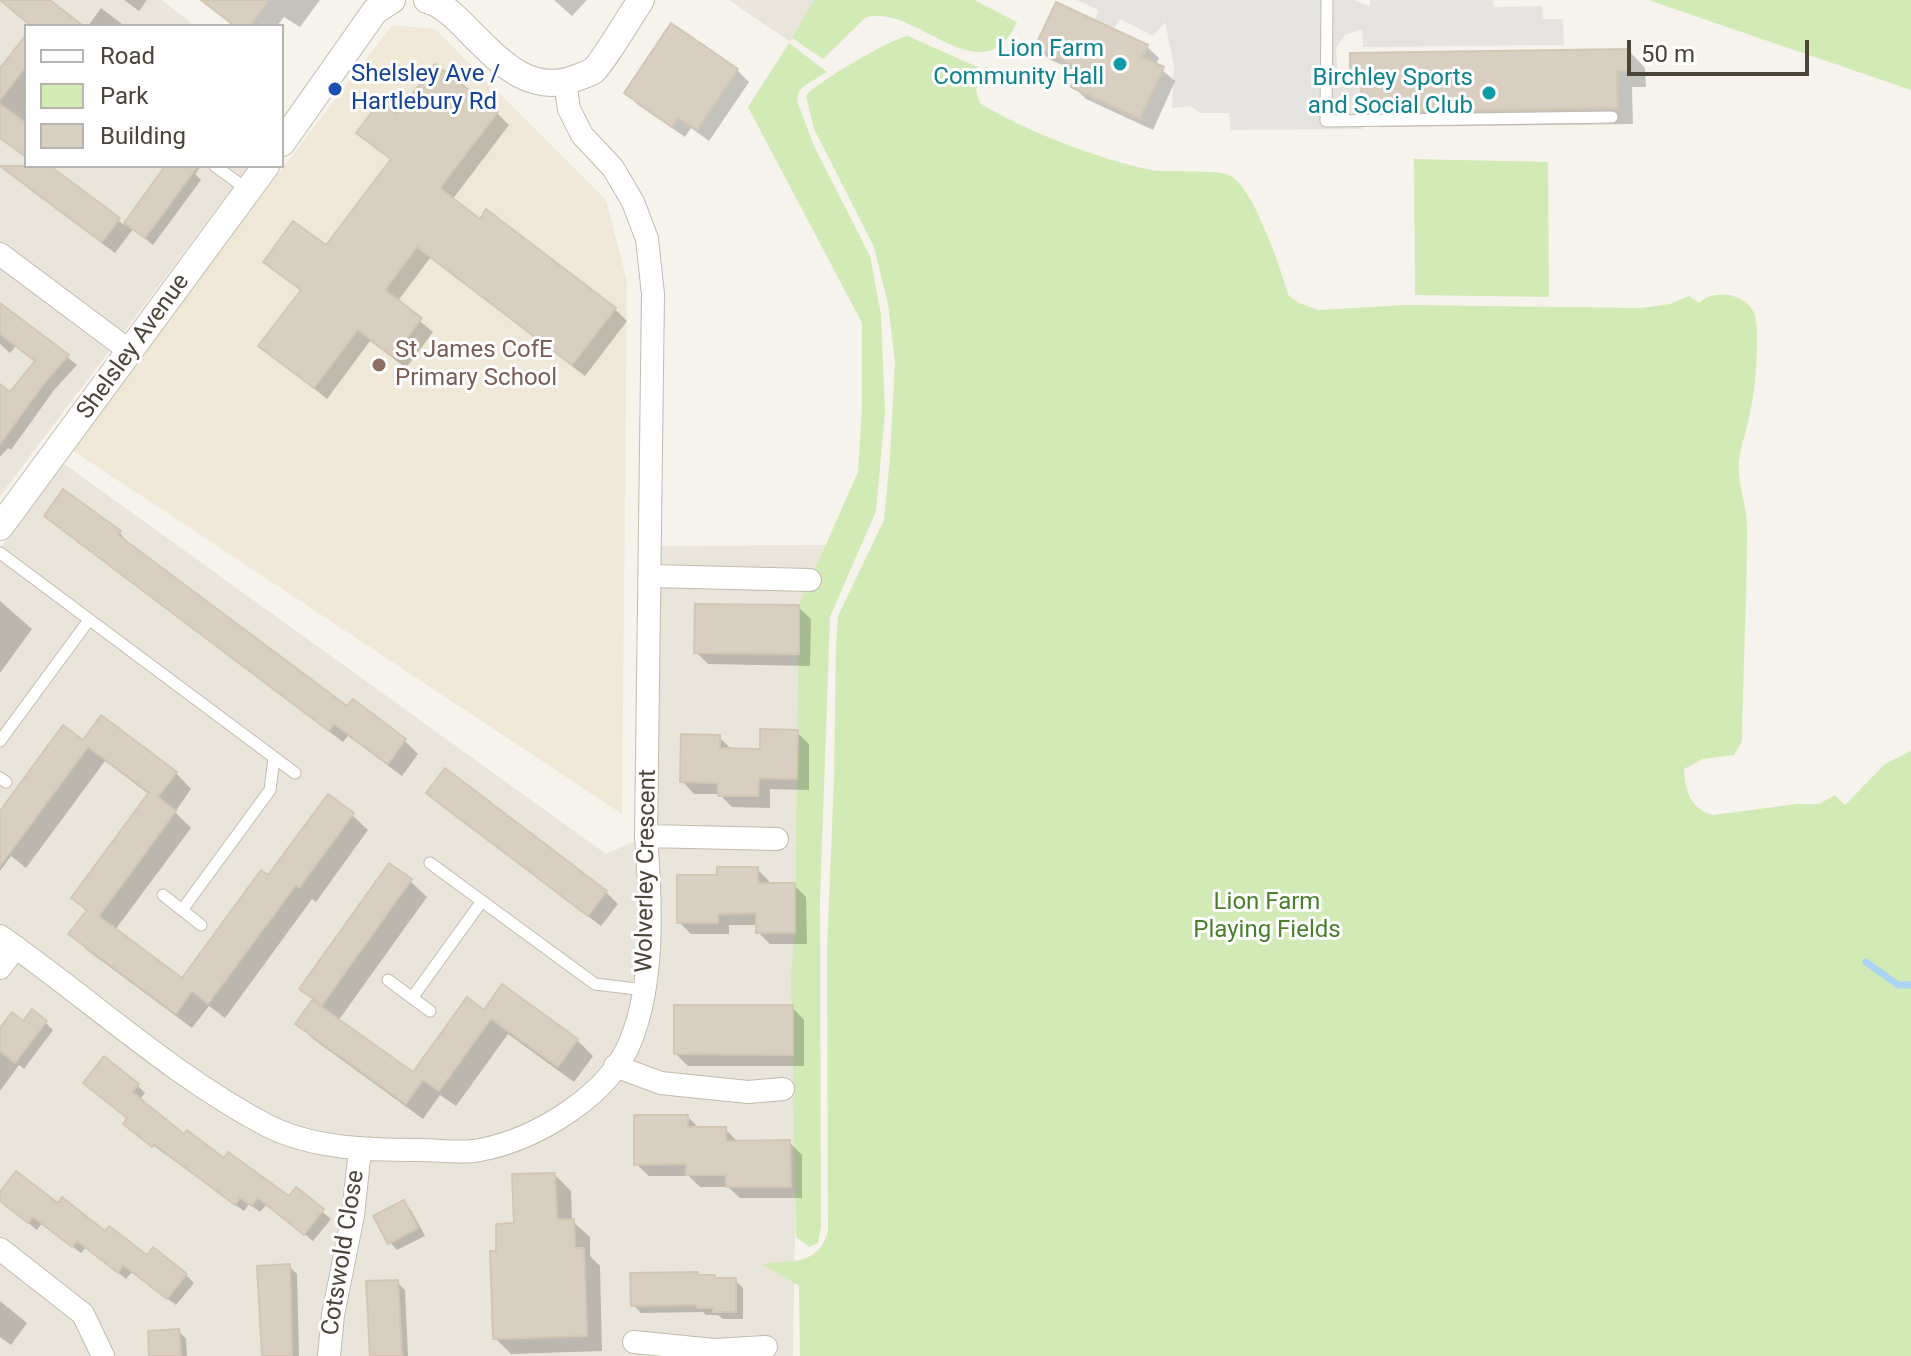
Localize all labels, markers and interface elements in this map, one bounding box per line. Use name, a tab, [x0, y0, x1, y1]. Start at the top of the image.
legend	[24, 24, 284, 168]
scale bar	[1631, 24, 1813, 74]
place label: Lion Farm Community Hall	[933, 36, 1104, 92]
text: 50 m	[1641, 40, 1695, 68]
text: Road	[100, 42, 155, 70]
marker: Lion Farm Community Hall	[1111, 55, 1129, 73]
place label: Shelsley Ave / Hartlebury Rd	[351, 61, 500, 117]
place label: Birchley Sports and Social Club	[1308, 65, 1473, 121]
marker: Shelsley Ave / Hartlebury Rd	[326, 80, 344, 98]
text: Park	[100, 82, 148, 110]
marker: Birchley Sports and Social Club	[1480, 84, 1498, 102]
text: Building	[100, 122, 186, 150]
street label: Shelsley Avenue	[72, 269, 196, 425]
place label: St James CofE Primary School	[395, 337, 557, 393]
marker: St James CofE Primary School	[370, 356, 388, 374]
street label: Wolverley Crescent	[631, 769, 663, 973]
park label: Lion Farm Playing Fields	[1193, 889, 1341, 945]
street label: Cotswold Close	[317, 1168, 371, 1338]

